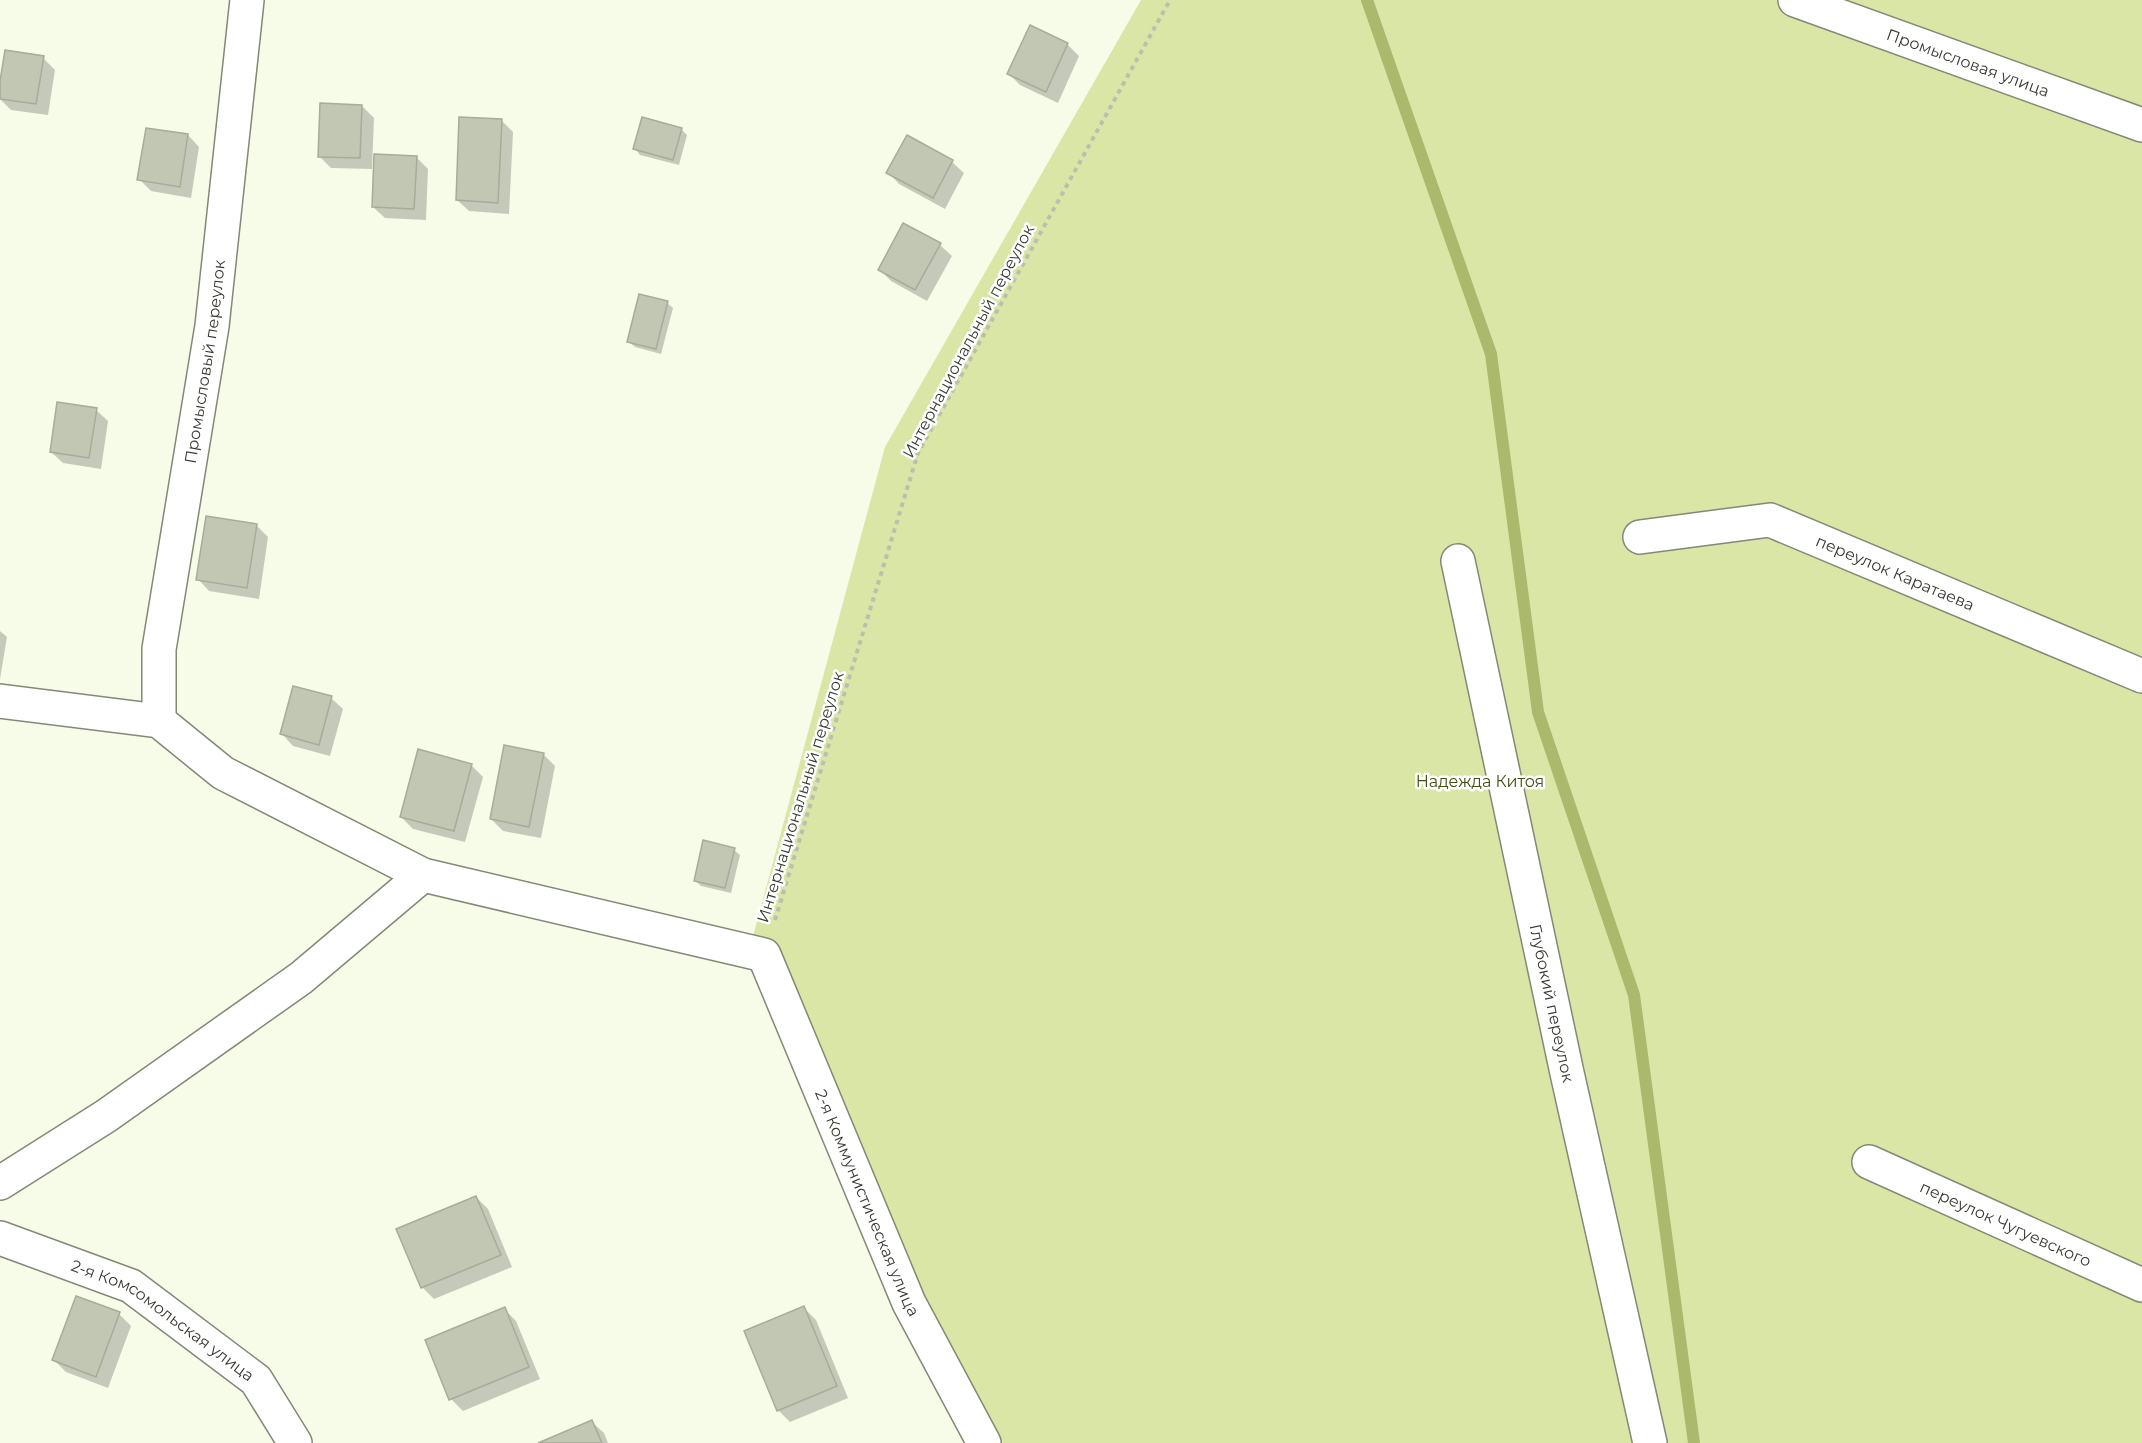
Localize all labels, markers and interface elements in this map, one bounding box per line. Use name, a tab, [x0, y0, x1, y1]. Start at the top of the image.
street label: Промысловая улица	[1884, 25, 2052, 101]
street label: Интернациональный переулок	[899, 221, 1039, 461]
street label: Промысловый переулок	[181, 258, 229, 465]
street label: переулок Каратаева	[1813, 531, 1977, 615]
street label: Интернациональный переулок	[753, 669, 848, 925]
park label: Надежда Китоя	[1416, 772, 1544, 791]
street label: Глубокий переулок	[1526, 922, 1578, 1085]
street label: 2-я Коммунистическая улица	[811, 1087, 923, 1320]
street label: переулок Чугуевского	[1917, 1177, 2094, 1271]
street label: 2-я Комсомольская улица	[69, 1256, 258, 1385]

